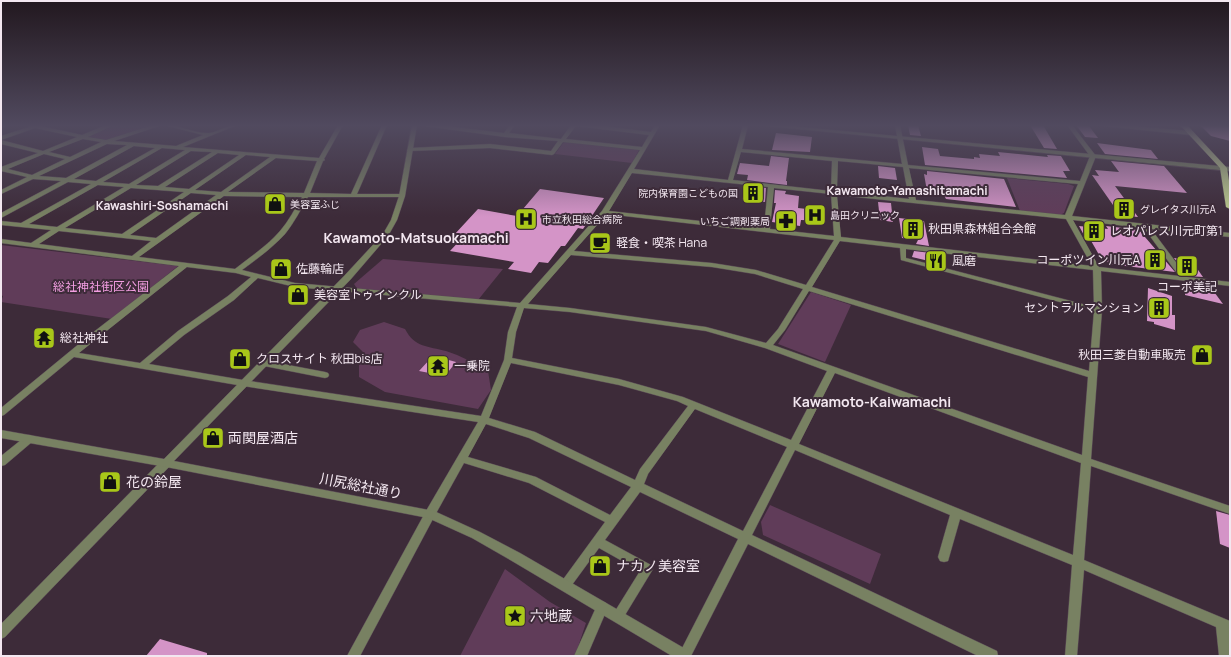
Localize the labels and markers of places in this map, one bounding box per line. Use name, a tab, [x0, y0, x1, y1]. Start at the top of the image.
building icon: 院内保育園こどもの国	[740, 180, 766, 206]
place label: 院内保育園こどもの国	[638, 186, 738, 200]
shop icon: 美容室ふじ	[262, 191, 288, 217]
building icon: グレイタス川元A	[1111, 196, 1137, 222]
place label: 美容室ふじ	[290, 197, 340, 211]
hospital icon: 島田クリニック	[802, 202, 828, 228]
place label: グレイタス川元A	[1140, 202, 1217, 216]
hospital icon: 市立秋田総合病院	[513, 206, 539, 232]
pharmacy icon: いちご調剤薬局	[773, 208, 799, 234]
place label: 島田クリニック	[830, 208, 900, 222]
place label: 市立秋田総合病院	[542, 212, 622, 226]
place label: いちご調剤薬局	[700, 214, 770, 228]
building icon: 秋田県森林組合会館	[900, 216, 926, 242]
building icon: レオパレス川元町第1	[1081, 218, 1107, 244]
place label: 秋田県森林組合会館	[928, 220, 1036, 237]
place label: レオパレス川元町第1	[1110, 222, 1223, 239]
cafe icon: 軽食・喫茶 Hana	[587, 230, 613, 256]
place label: 軽食・喫茶 Hana	[616, 234, 707, 251]
building icon: コーポツイン川元A	[1142, 247, 1168, 273]
restaurant icon: 風磨	[923, 248, 949, 274]
place label: コーポツイン川元A	[1036, 251, 1140, 268]
place label: 風磨	[952, 252, 976, 269]
building icon: コーポ美記	[1174, 253, 1200, 279]
shop icon: 佐藤輪店	[268, 256, 294, 282]
place label: 佐藤輪店	[296, 260, 344, 277]
place label: コーポ美記	[1157, 278, 1217, 295]
shop icon: 美容室トゥインクル	[285, 282, 311, 308]
place label: 美容室トゥインクル	[314, 286, 422, 303]
building icon: セントラルマンション	[1146, 295, 1172, 321]
place label: セントラルマンション	[1024, 299, 1144, 316]
temple icon: 総社神社	[31, 325, 57, 351]
place label: 総社神社	[60, 329, 108, 346]
shop icon: 秋田三菱自動車販売	[1189, 342, 1215, 368]
shop icon: クロスサイト 秋田bis店	[227, 346, 253, 372]
place label: 秋田三菱自動車販売	[1078, 346, 1186, 363]
place label: クロスサイト 秋田bis店	[256, 350, 383, 367]
temple icon: 一乗院	[425, 353, 451, 379]
place label: 一乗院	[454, 357, 490, 374]
shop icon: 両関屋酒店	[200, 425, 226, 451]
place label: 両関屋酒店	[228, 428, 298, 447]
shop icon: 花の鈴屋	[97, 469, 123, 495]
place label: 花の鈴屋	[126, 472, 182, 491]
shop icon: ナカノ美容室	[587, 553, 613, 579]
place label: ナカノ美容室	[616, 556, 700, 575]
place icon: 六地蔵	[502, 603, 528, 629]
place label: 六地蔵	[530, 606, 572, 625]

